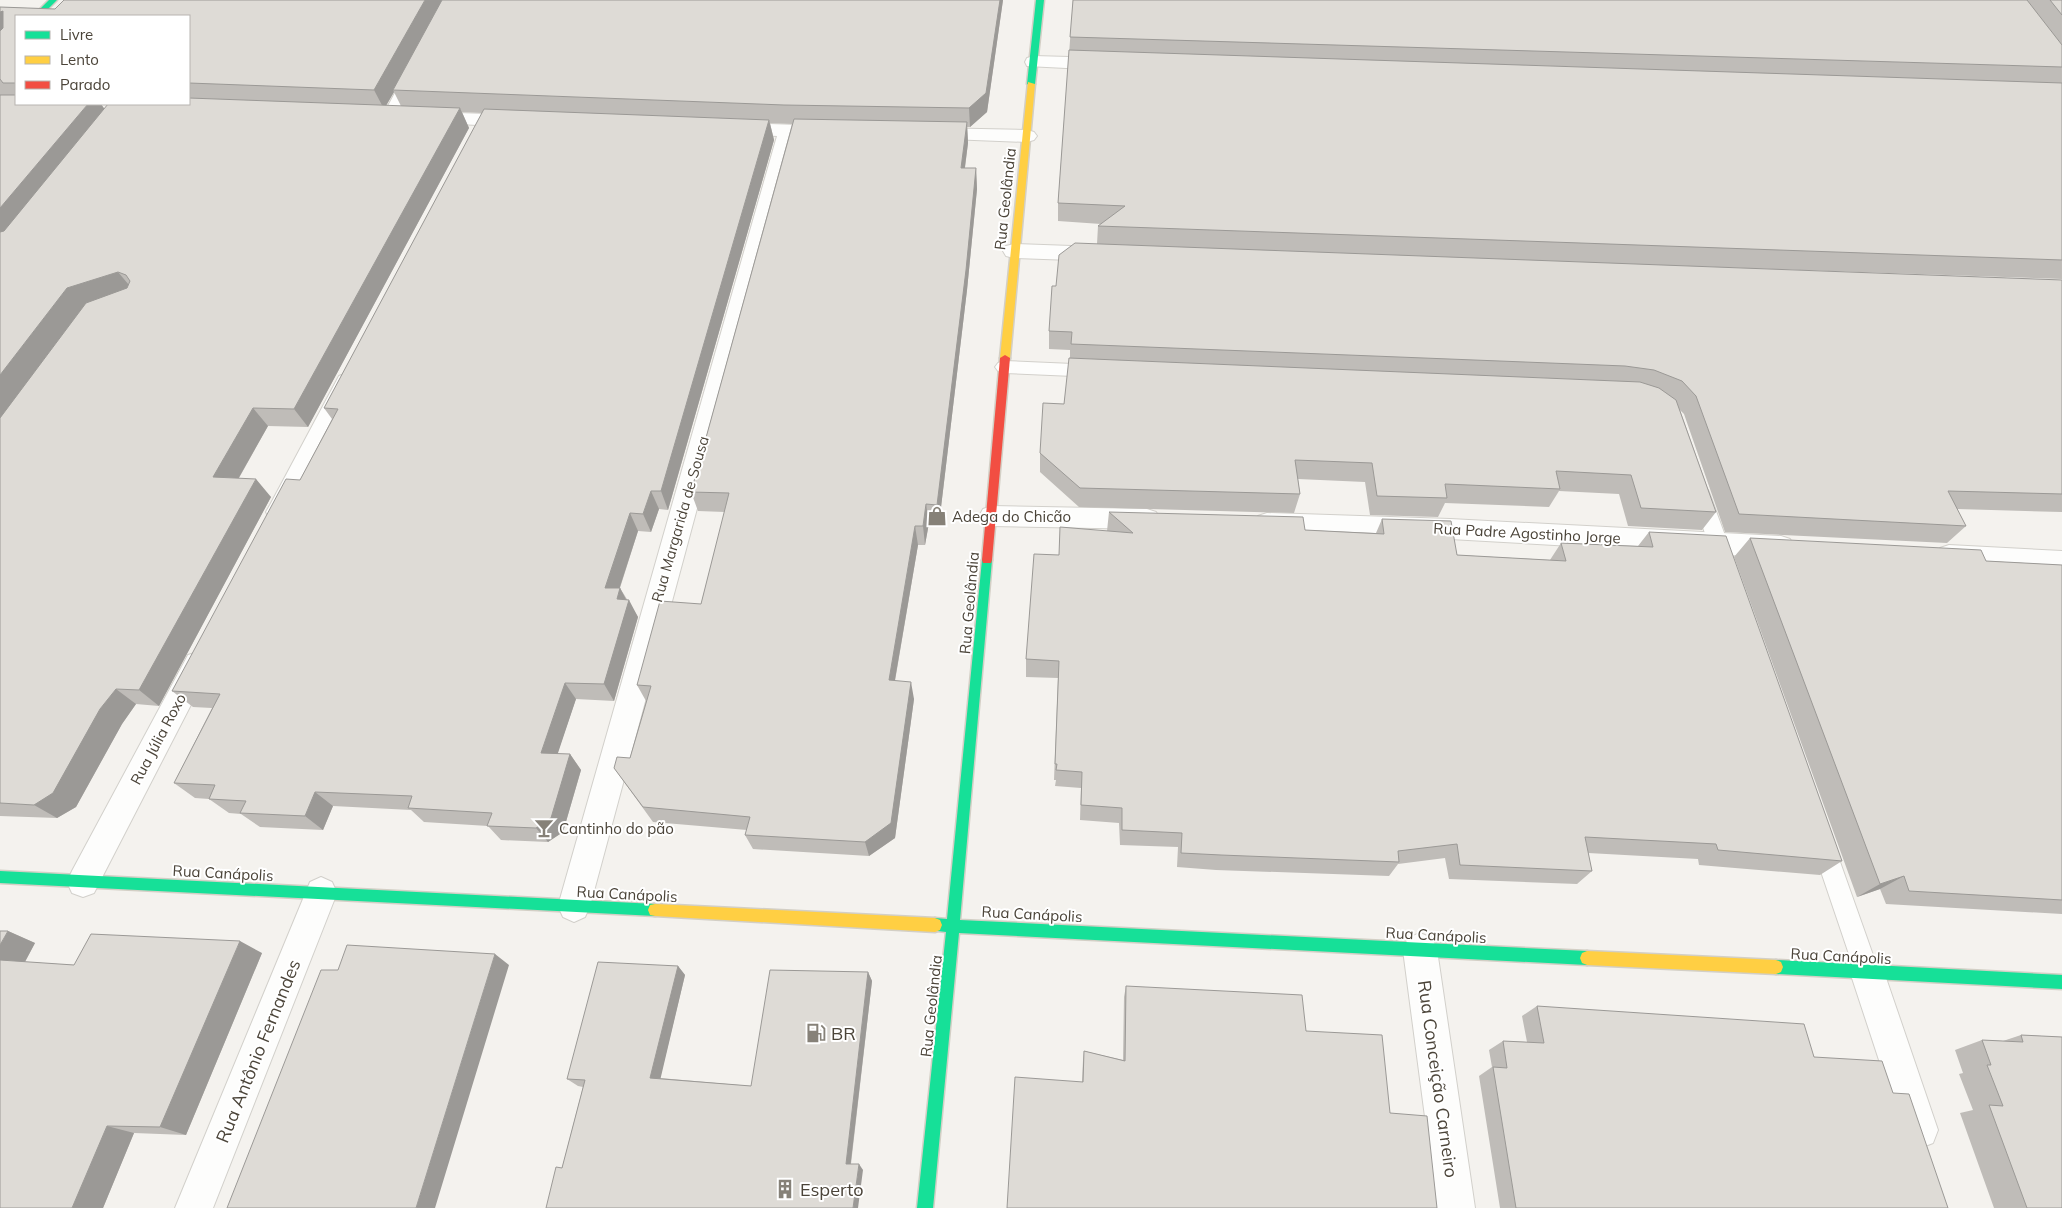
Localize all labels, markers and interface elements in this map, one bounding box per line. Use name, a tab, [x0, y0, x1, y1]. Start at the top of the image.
legend	[15, 15, 190, 105]
text: Livre	[60, 25, 93, 44]
text: Lento	[60, 50, 99, 69]
text: Parado	[60, 75, 110, 94]
street label: Rua Geolândia	[990, 147, 1020, 251]
street label: Rua Margarida de Sousa	[647, 434, 713, 604]
shop icon: Adega do Chicão	[926, 505, 948, 527]
place label: Adega do Chicão	[952, 507, 1071, 526]
street label: Rua Padre Agostinho Jorge	[1433, 519, 1621, 547]
street label: Rua Geolândia	[955, 551, 983, 655]
street label: Rua Júlia Roxo	[126, 690, 190, 788]
bar icon: Cantinho do pão	[533, 817, 555, 839]
place label: Cantinho do pão	[559, 819, 674, 838]
street label: Rua Canápolis	[172, 861, 274, 885]
street label: Rua Canápolis	[576, 882, 678, 906]
street label: Rua Canápolis	[981, 902, 1083, 926]
street label: Rua Canápolis	[1385, 923, 1487, 947]
street label: Rua Canápolis	[1790, 944, 1892, 968]
street label: Rua Geolândia	[916, 954, 946, 1058]
street label: Rua Antônio Fernandes	[211, 956, 305, 1146]
street label: Rua Conceição Carneiro	[1413, 979, 1463, 1179]
fuel station icon: BR	[805, 1022, 827, 1044]
place label: BR	[831, 1022, 856, 1045]
building icon: Esperto	[774, 1178, 796, 1200]
place label: Esperto	[800, 1178, 863, 1201]

